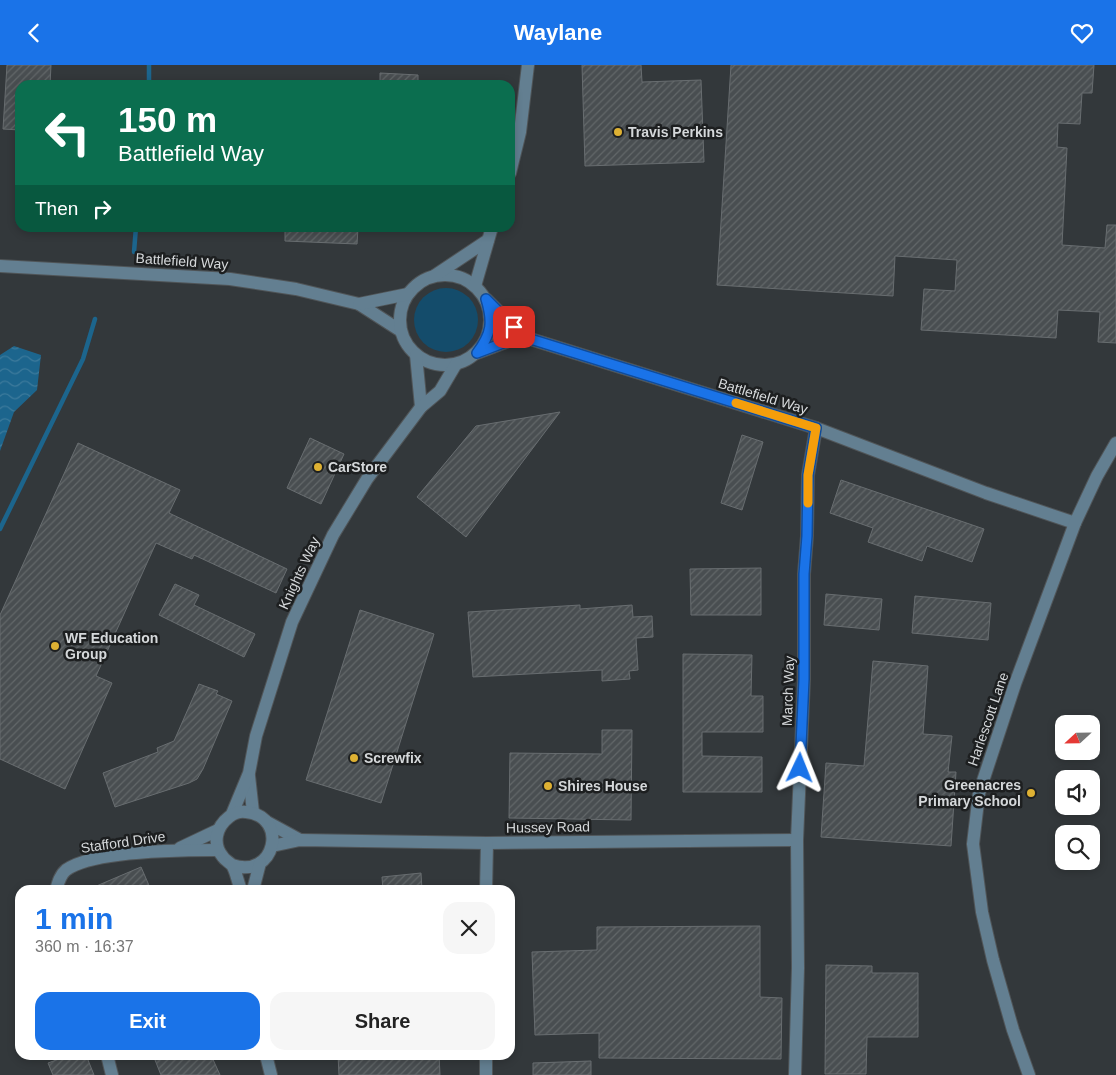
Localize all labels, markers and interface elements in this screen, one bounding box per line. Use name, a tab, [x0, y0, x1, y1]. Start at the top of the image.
icon: back	[20, 19, 48, 47]
icon: heart	[1068, 19, 1096, 47]
text: Waylane	[514, 20, 602, 45]
icon: left	[35, 100, 100, 165]
text: 150 m	[118, 100, 217, 139]
place label: Travis Perkins	[628, 124, 723, 140]
marker: Travis Perkins	[612, 126, 624, 138]
text: Battlefield Way	[118, 141, 264, 166]
icon: right	[88, 195, 116, 223]
text: Then	[35, 198, 78, 219]
street label: Battlefield Way	[135, 250, 229, 272]
pin	[493, 306, 535, 348]
icon: arrive	[500, 313, 528, 341]
street label: Battlefield Way	[716, 375, 810, 417]
place label: CarStore	[328, 459, 387, 475]
marker: CarStore	[312, 461, 324, 473]
street label: Knights Way	[275, 534, 323, 612]
place label: WF Education Group	[65, 630, 158, 662]
marker: WF Education Group	[49, 640, 61, 652]
street label: March Way	[779, 656, 797, 726]
street label: Harlescott Lane	[964, 670, 1012, 768]
north arrow	[1055, 715, 1100, 760]
map controls	[1055, 715, 1100, 870]
position arrow	[773, 741, 825, 793]
place label: Screwfix	[364, 750, 422, 766]
marker: Screwfix	[348, 752, 360, 764]
button: sound	[1055, 770, 1100, 815]
place label: Greenacres Primary School	[918, 777, 1021, 809]
place label: Shires House	[558, 778, 648, 794]
marker: Shires House	[542, 780, 554, 792]
marker: Greenacres Primary School	[1025, 787, 1037, 799]
street label: Hussey Road	[506, 818, 590, 836]
button: search	[1055, 825, 1100, 870]
street label: Stafford Drive	[80, 828, 167, 856]
text: 1 min	[35, 902, 113, 935]
button: close	[443, 902, 495, 954]
text: 360 m · 16:37	[35, 938, 134, 955]
button: Exit	[35, 992, 260, 1050]
button: Share	[270, 992, 495, 1050]

